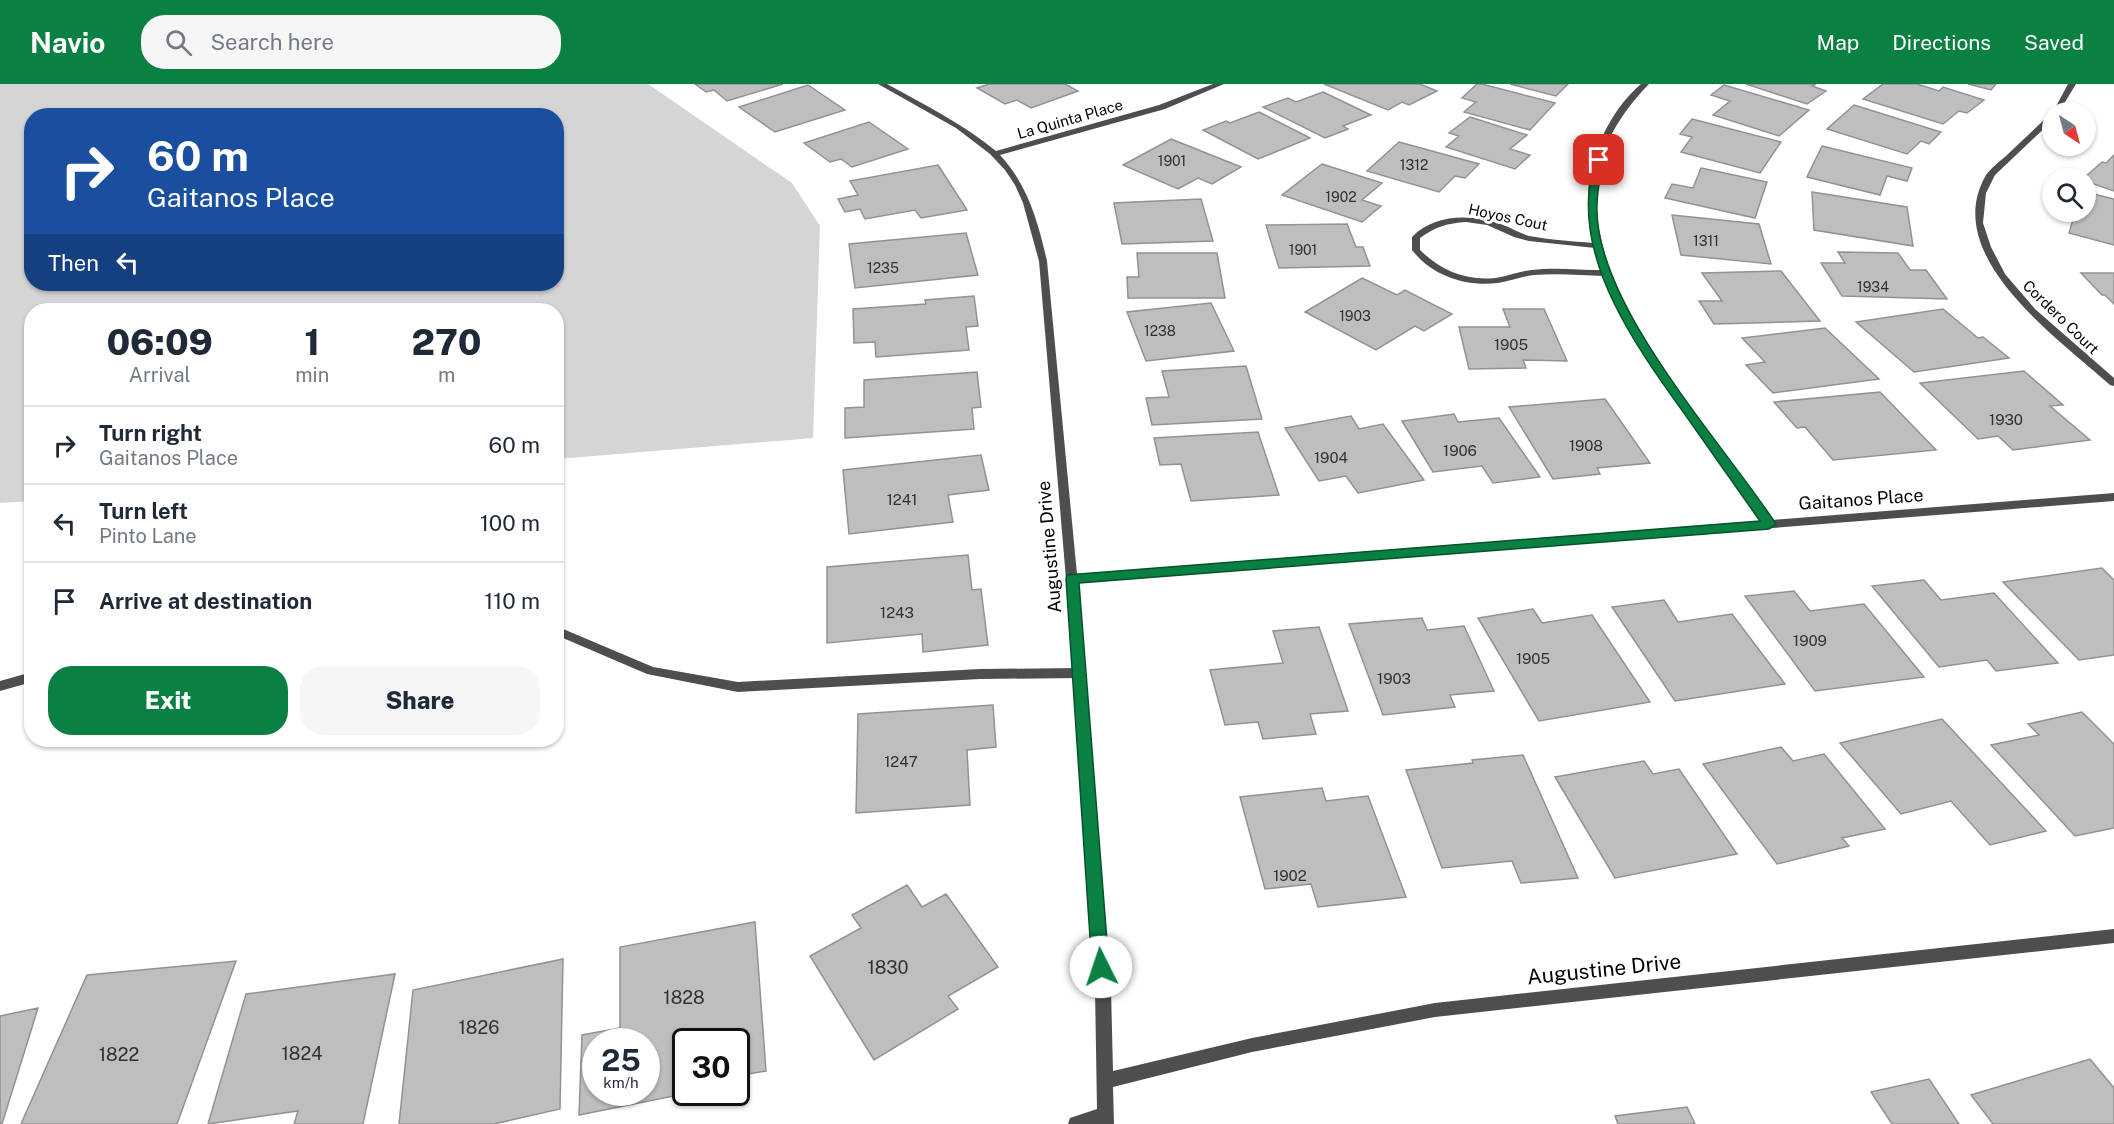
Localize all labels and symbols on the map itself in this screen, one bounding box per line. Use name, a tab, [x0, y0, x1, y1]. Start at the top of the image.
street label: La Quinta Place	[1015, 96, 1125, 142]
north arrow	[2042, 102, 2096, 156]
pin	[1573, 134, 1624, 185]
house number: 1901	[1158, 153, 1186, 169]
house number: 1312	[1400, 157, 1428, 173]
house number: 1902	[1325, 189, 1357, 205]
street label: Hoyos Cout	[1467, 200, 1549, 234]
house number: 1311	[1693, 233, 1719, 249]
house number: 1901	[1289, 242, 1317, 258]
house number: 1235	[867, 260, 899, 276]
street label: Cordero Court	[2020, 277, 2103, 358]
house number: 1934	[1857, 279, 1889, 295]
house number: 1903	[1339, 308, 1371, 324]
house number: 1238	[1144, 323, 1176, 339]
house number: 1905	[1494, 336, 1528, 353]
house number: 1930	[1989, 411, 2023, 428]
house number: 1908	[1569, 437, 1603, 454]
house number: 1906	[1443, 442, 1477, 459]
house number: 1904	[1314, 449, 1348, 466]
street label: Augustine Drive	[1033, 480, 1065, 614]
street label: Gaitanos Place	[1798, 484, 1924, 514]
house number: 1241	[887, 491, 917, 508]
house number: 1243	[880, 604, 914, 621]
house number: 1909	[1793, 632, 1827, 649]
house number: 1905	[1516, 650, 1550, 667]
house number: 1903	[1377, 670, 1411, 687]
house number: 1247	[884, 753, 918, 770]
house number: 1902	[1273, 867, 1307, 884]
position arrow	[1069, 935, 1133, 999]
street label: Augustine Drive	[1526, 948, 1682, 990]
house number: 1830	[867, 957, 909, 978]
house number: 1828	[663, 987, 705, 1008]
house number: 1826	[459, 1017, 499, 1038]
speed limit sign: 30	[672, 1028, 750, 1106]
house number: 1824	[281, 1043, 323, 1064]
house number: 1822	[99, 1044, 139, 1065]

